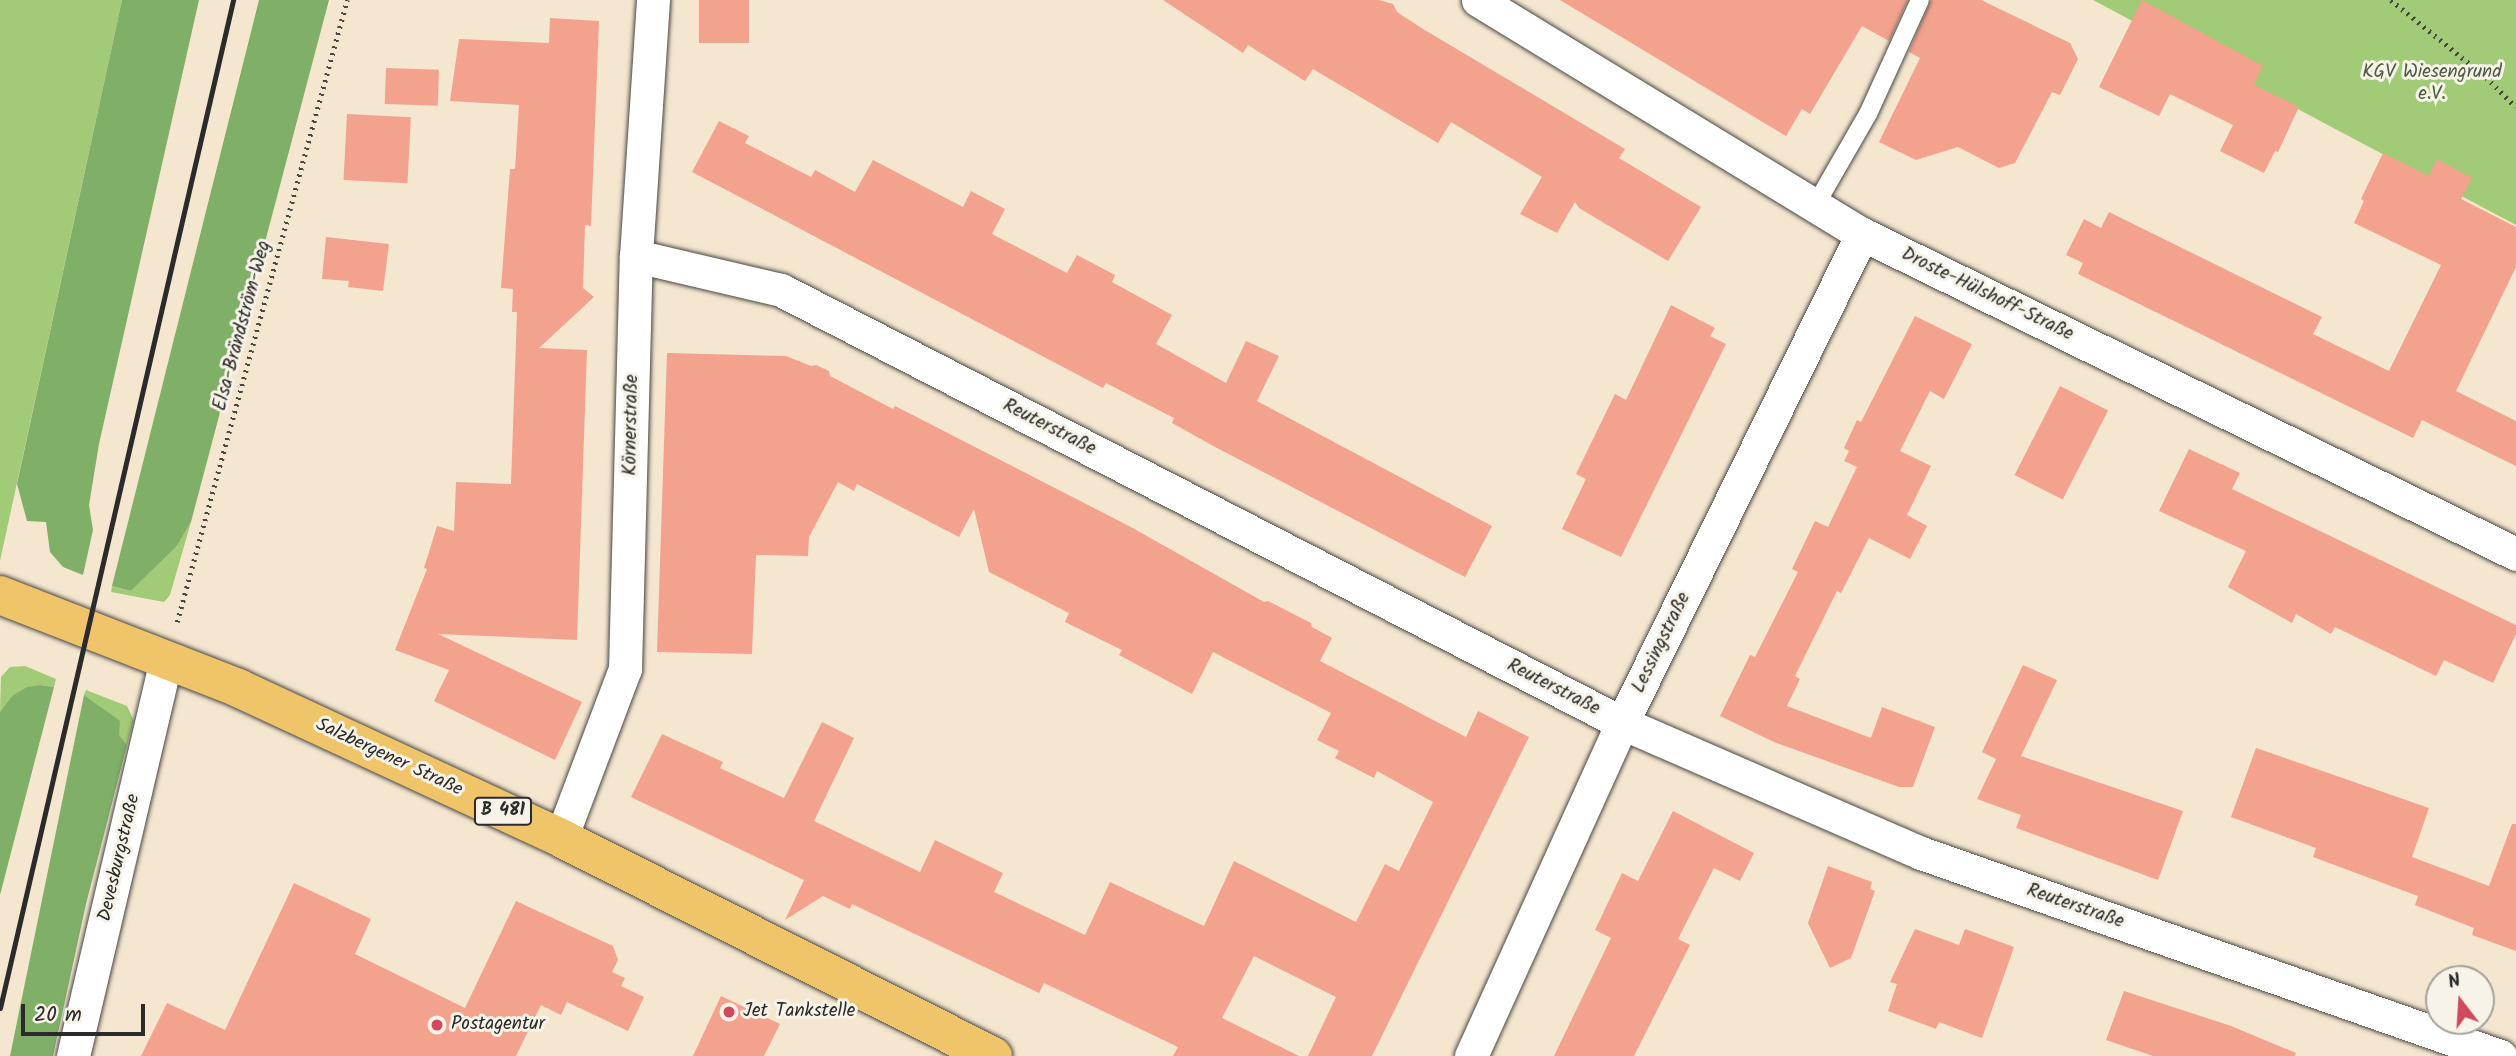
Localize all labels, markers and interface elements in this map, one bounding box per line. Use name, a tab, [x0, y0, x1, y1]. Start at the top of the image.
park label: KGV Wiesengrund e.V.	[2362, 62, 2502, 106]
street label: Elsa-Brändström-Weg	[209, 238, 277, 414]
street label: Droste-Hülshoff-Straße	[1897, 243, 2077, 347]
street label: Körnerstraße	[620, 374, 644, 476]
street label: Reuterstraße	[999, 395, 1099, 461]
street label: Lessingstraße	[1628, 589, 1696, 697]
street label: Reuterstraße	[1503, 655, 1603, 721]
street label: Salzbergener Straße	[312, 714, 466, 802]
street label: Devesburgstraße	[94, 792, 146, 924]
road number: B 481	[473, 796, 533, 826]
street label: Reuterstraße	[2023, 880, 2127, 934]
north arrow	[2425, 965, 2495, 1035]
text: N	[2444, 966, 2465, 998]
scale bar	[24, 990, 149, 1034]
text: 20 m	[34, 999, 82, 1032]
place label: Jet Tankstelle	[743, 1001, 855, 1023]
marker: Jet Tankstelle	[721, 1004, 737, 1020]
place label: Postagentur	[451, 1014, 545, 1036]
marker: Postagentur	[429, 1017, 445, 1033]

